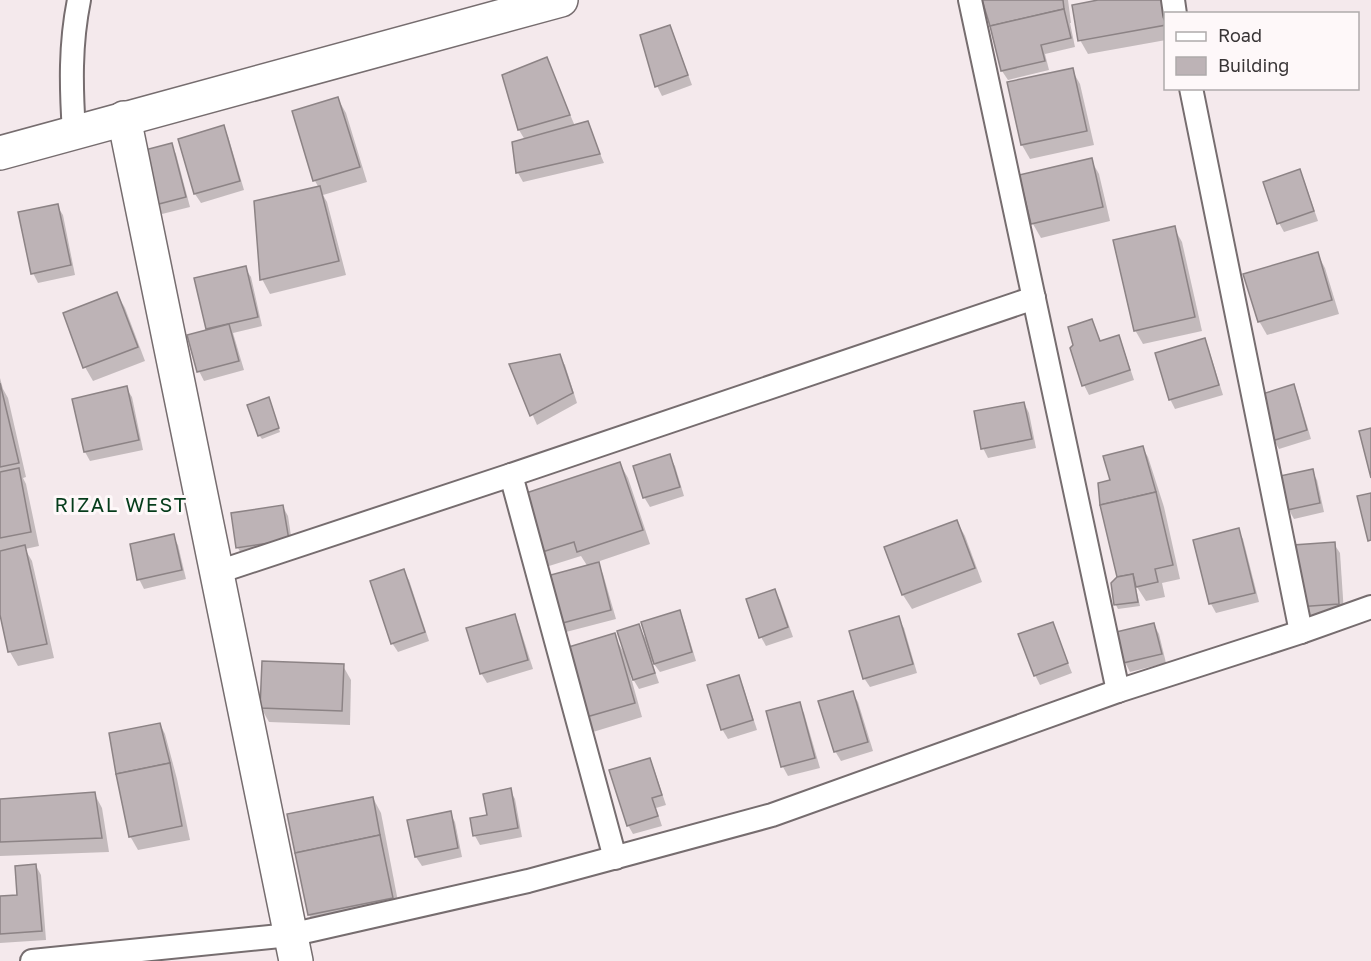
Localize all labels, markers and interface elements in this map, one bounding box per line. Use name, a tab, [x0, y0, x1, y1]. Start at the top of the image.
legend	[1164, 12, 1359, 90]
text: Road	[1218, 24, 1262, 46]
text: Building	[1218, 54, 1289, 76]
district label: RIZAL WEST	[54, 492, 188, 516]

